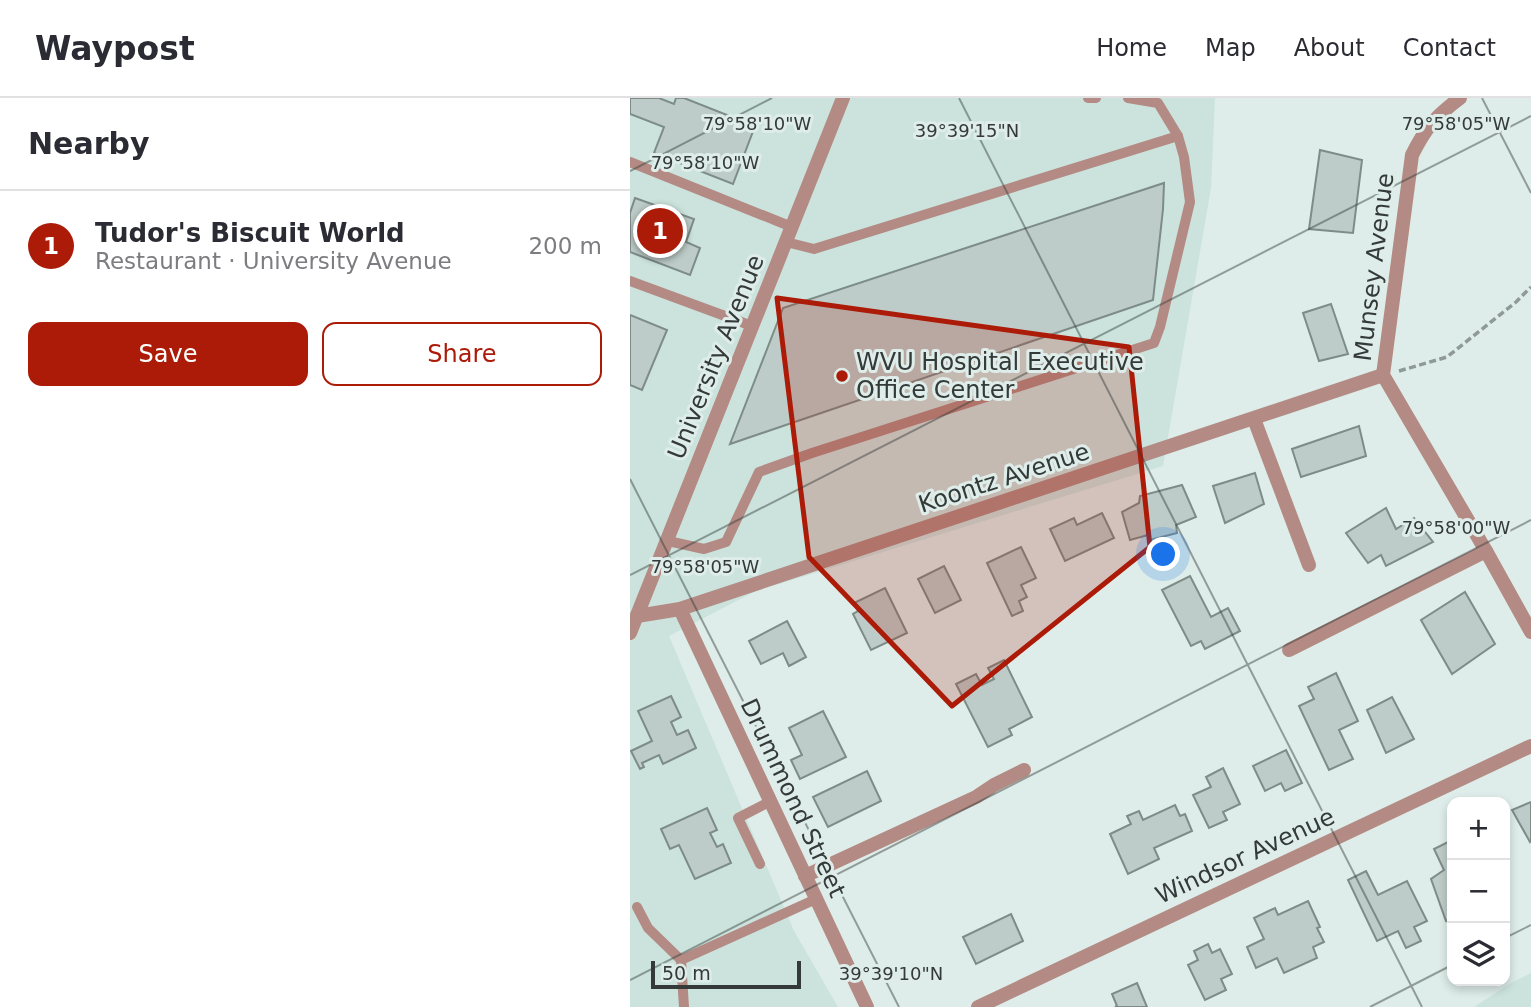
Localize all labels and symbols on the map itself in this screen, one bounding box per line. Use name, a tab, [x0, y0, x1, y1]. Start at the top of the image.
text: 79°58'10"W	[703, 113, 812, 134]
text: 79°58'05"W	[1402, 113, 1511, 134]
text: 39°39'15"N	[915, 120, 1019, 141]
text: 79°58'10"W	[651, 152, 760, 173]
street label: Munsey Avenue	[1349, 171, 1399, 363]
pin: 1	[637, 205, 683, 257]
street label: University Avenue	[662, 251, 770, 463]
place label: WVU Hospital Executive Office Center	[856, 348, 1144, 404]
marker: WVU Hospital Executive Office Center	[834, 368, 850, 384]
street label: Koontz Avenue	[915, 437, 1093, 519]
text: 79°58'00"W	[1402, 517, 1511, 538]
your location	[1146, 537, 1180, 571]
text: 79°58'05"W	[651, 556, 760, 577]
street label: Drummond Street	[735, 694, 851, 902]
street label: Windsor Avenue	[1151, 802, 1339, 910]
scale bar	[651, 958, 802, 990]
text: 39°39'10"N	[839, 963, 943, 984]

